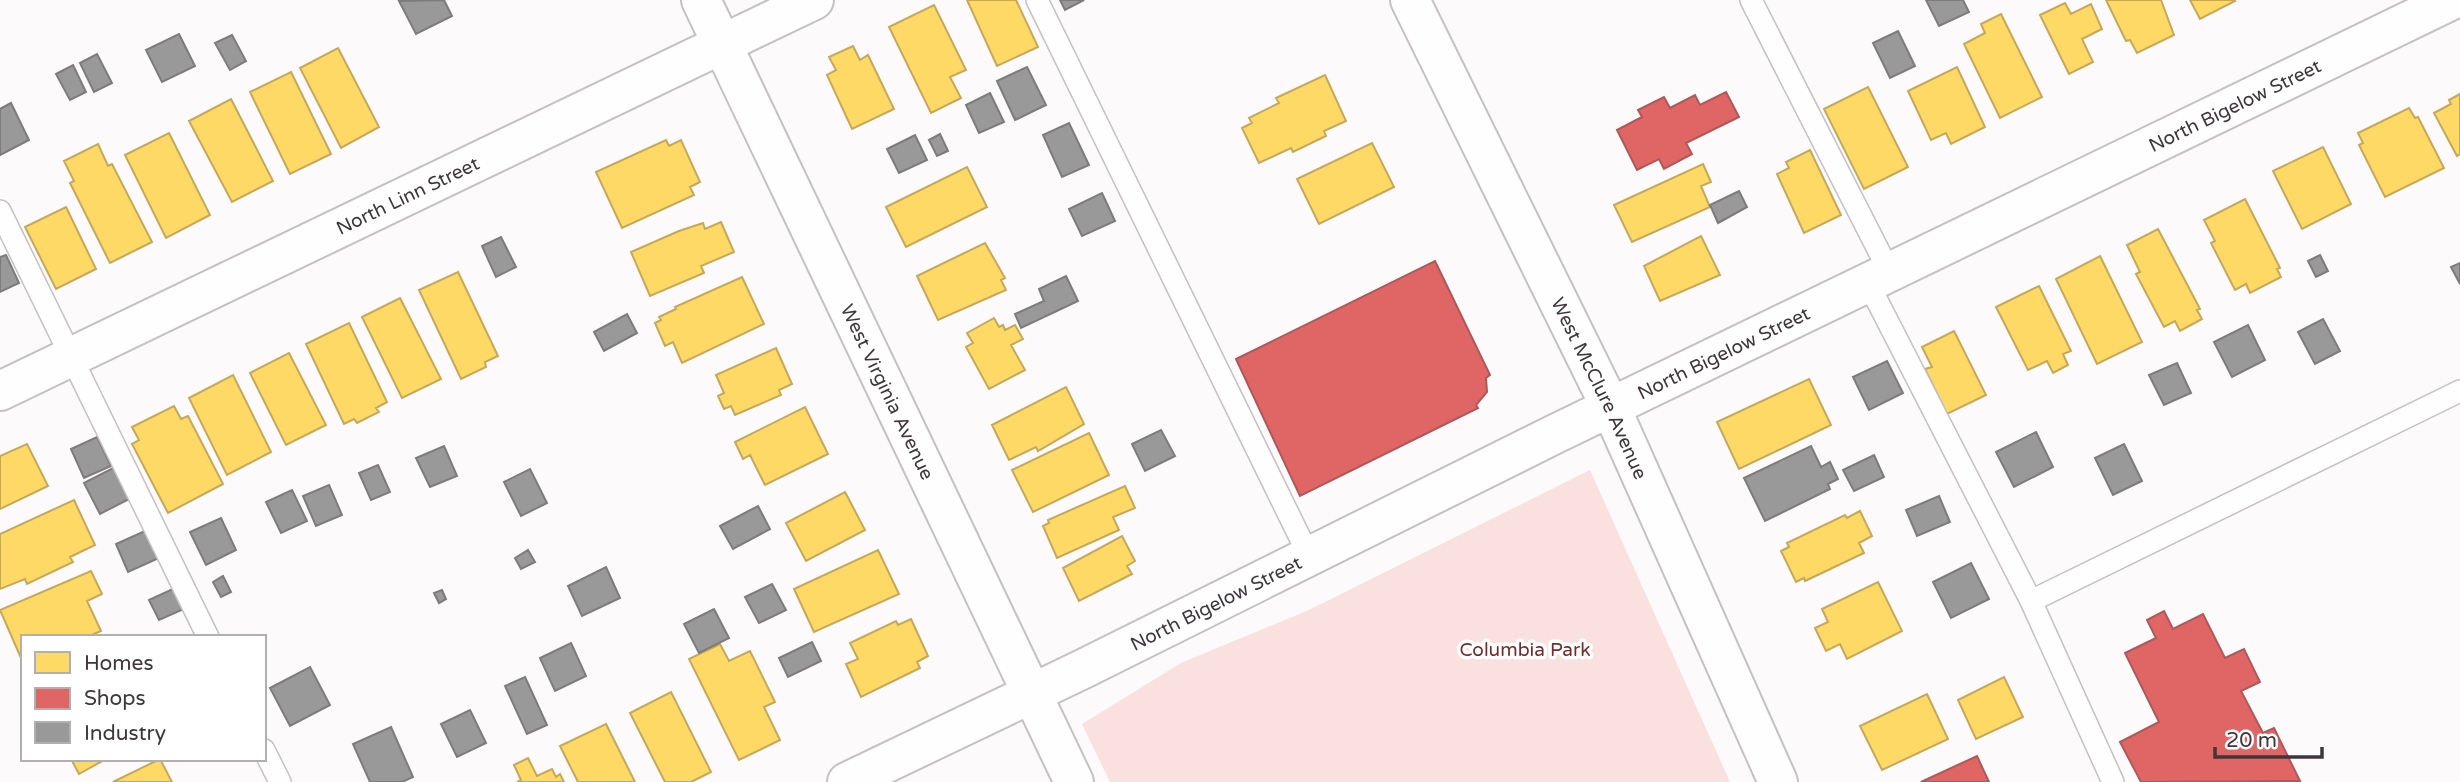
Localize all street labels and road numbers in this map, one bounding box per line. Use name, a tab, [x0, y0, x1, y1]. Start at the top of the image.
street label: North Bigelow Street	[2145, 55, 2325, 157]
street label: North Linn Street	[333, 153, 483, 240]
street label: West McClure Avenue	[1546, 294, 1651, 483]
street label: West Virginia Avenue	[836, 301, 938, 483]
street label: North Bigelow Street	[1634, 302, 1814, 404]
street label: North Bigelow Street	[1127, 552, 1306, 656]

